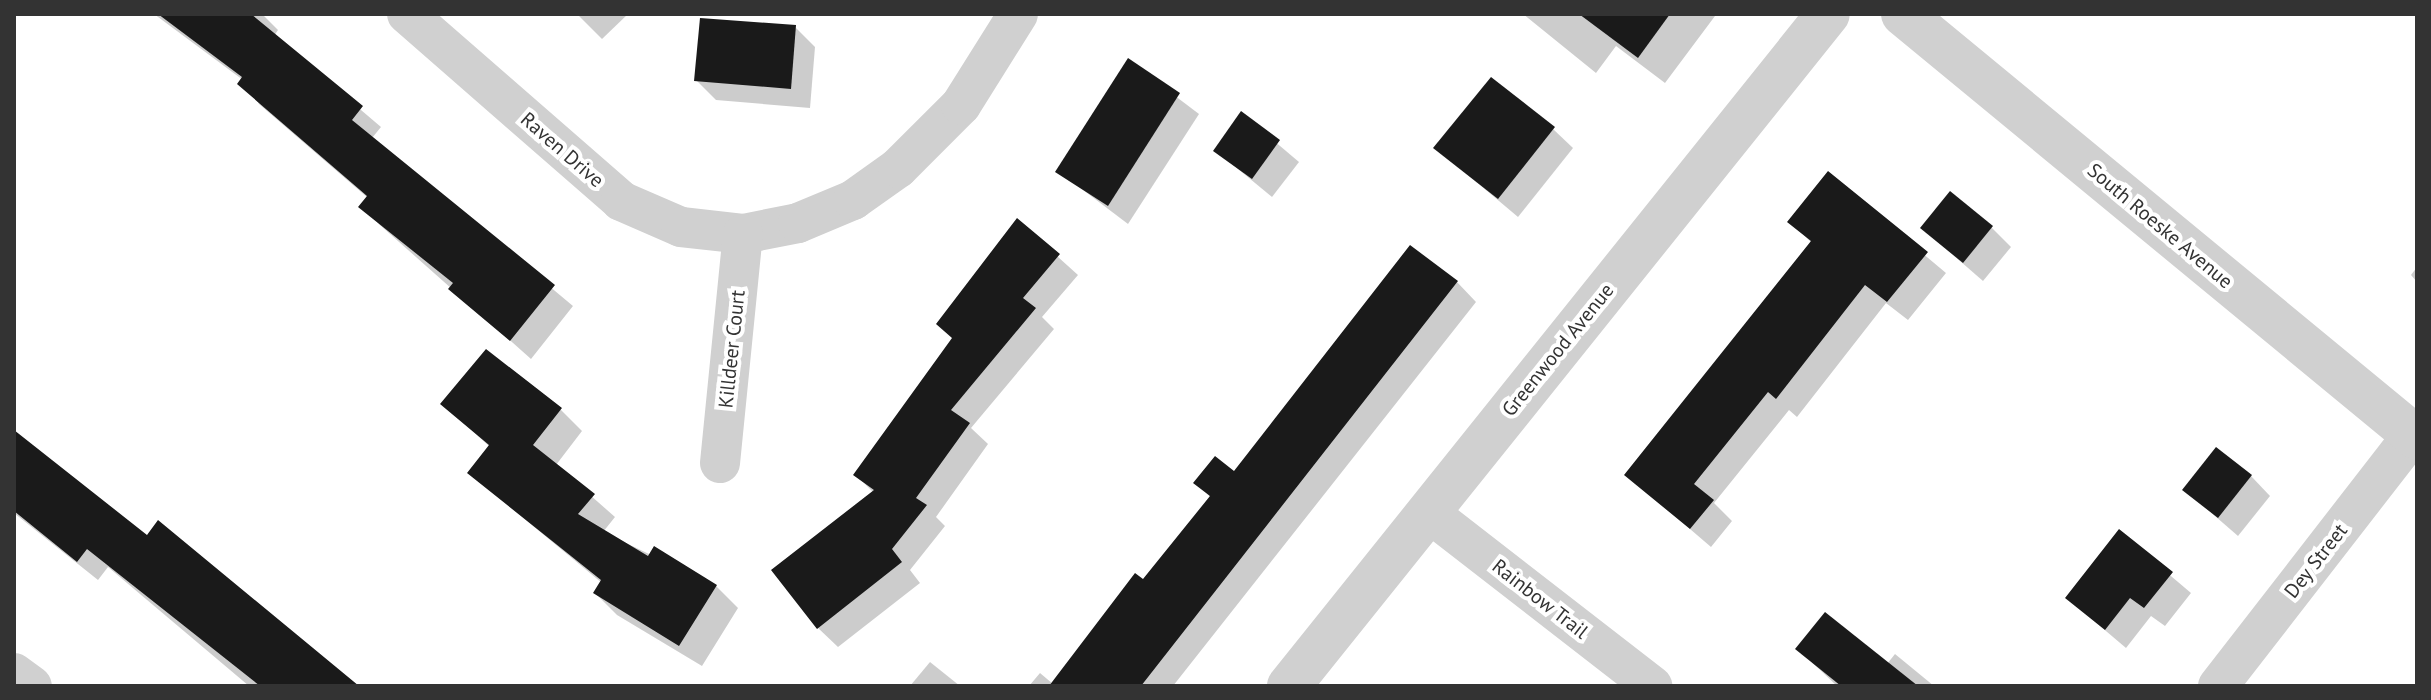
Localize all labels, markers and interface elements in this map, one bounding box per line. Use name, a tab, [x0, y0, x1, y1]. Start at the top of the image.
street label: Raven Drive	[516, 107, 608, 193]
street label: South Roeske Avenue	[2082, 158, 2238, 294]
street label: Greenwood Avenue	[1497, 279, 1619, 421]
street label: Killdeer Court	[714, 289, 750, 409]
street label: Dey Street	[2279, 519, 2353, 603]
street label: Rainbow Trail	[1487, 554, 1593, 644]

